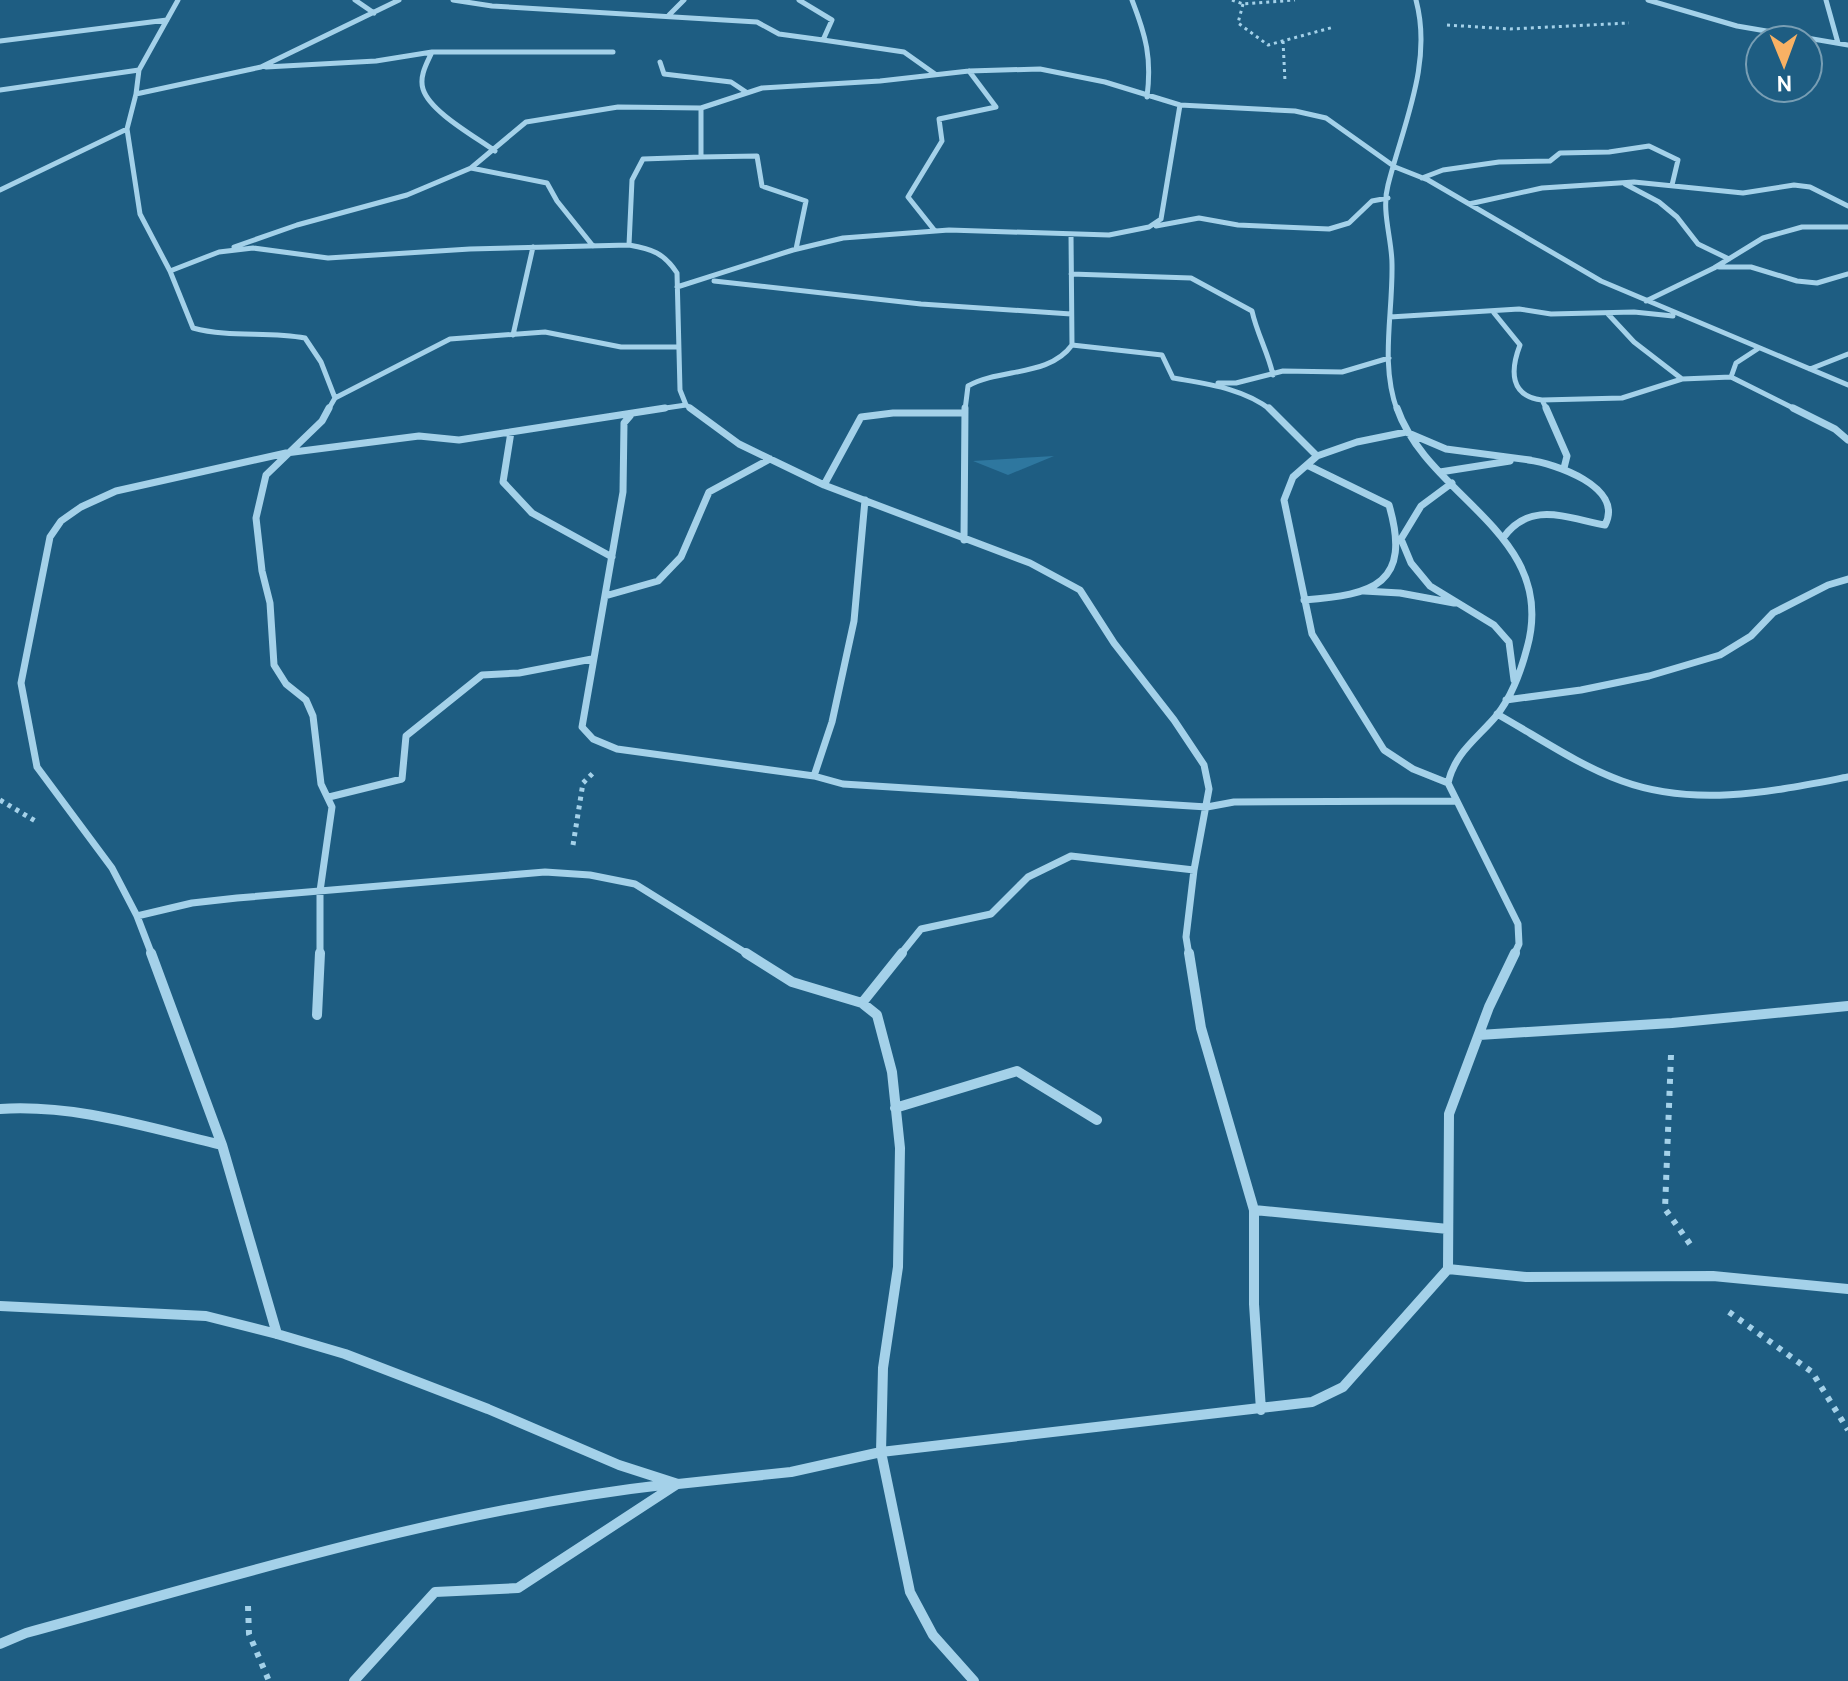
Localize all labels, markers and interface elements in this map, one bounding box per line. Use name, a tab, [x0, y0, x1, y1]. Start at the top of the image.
north arrow	[1744, 24, 1824, 104]
text: N	[1776, 70, 1792, 97]

